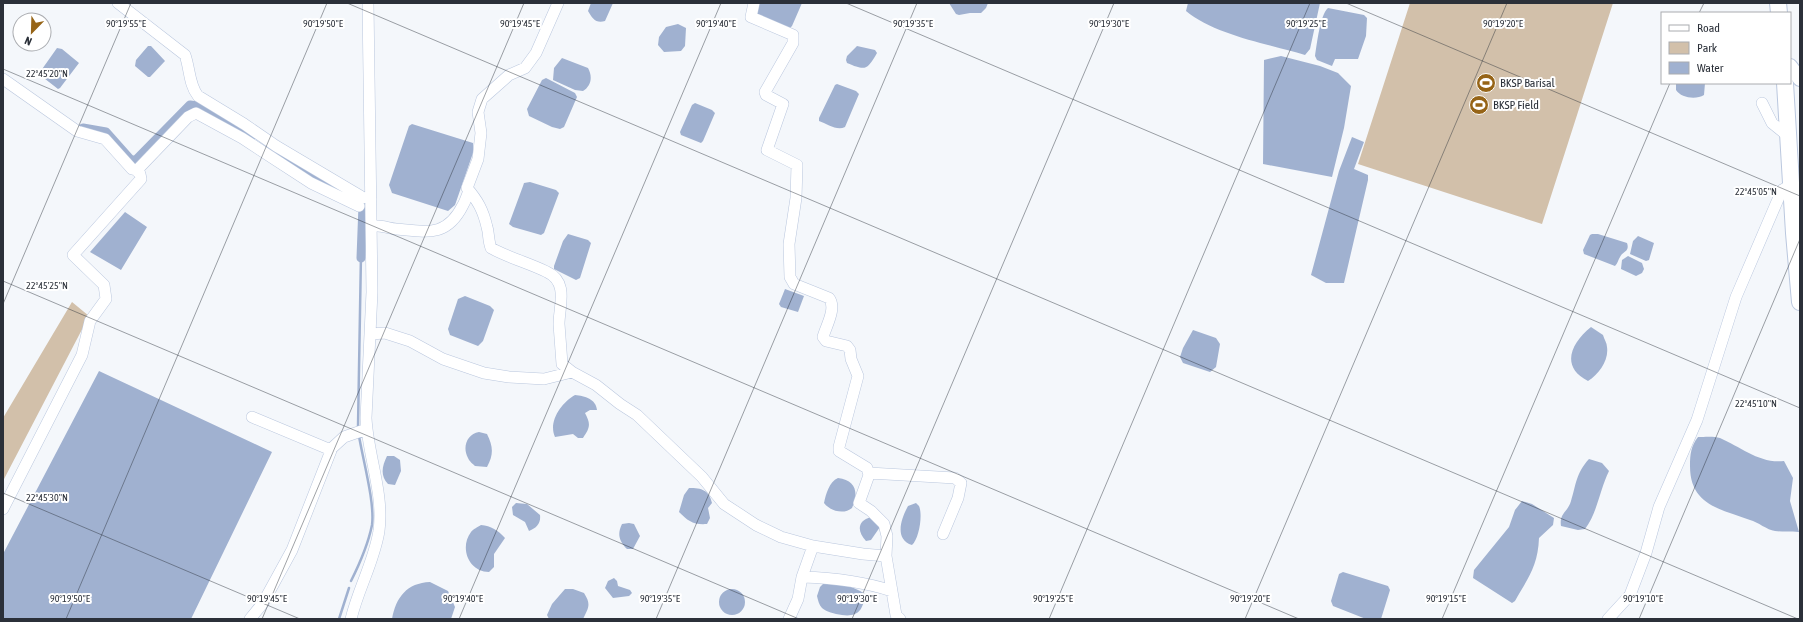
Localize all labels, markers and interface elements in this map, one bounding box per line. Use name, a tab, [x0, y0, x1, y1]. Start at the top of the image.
north arrow	[12, 12, 52, 52]
legend	[1661, 12, 1791, 84]
text: 90°19'55"E	[106, 18, 147, 29]
text: 90°19'50"E	[303, 18, 344, 29]
text: 90°19'45"E	[500, 18, 541, 29]
text: 90°19'40"E	[696, 18, 737, 29]
text: 90°19'35"E	[893, 18, 934, 29]
text: 90°19'30"E	[1089, 18, 1130, 29]
text: 90°19'25"E	[1286, 18, 1327, 29]
text: 90°19'20"E	[1483, 18, 1524, 29]
text: Road	[1697, 21, 1720, 35]
text: N	[23, 34, 33, 48]
text: Park	[1697, 41, 1718, 55]
text: Water	[1697, 61, 1724, 75]
text: 22°45'20"N	[26, 68, 68, 79]
sports icon: BKSP Barisal	[1475, 72, 1497, 94]
place label: BKSP Barisal	[1500, 76, 1556, 90]
sports icon: BKSP Field	[1468, 94, 1490, 116]
place label: BKSP Field	[1493, 98, 1539, 112]
text: 22°45'05"N	[1735, 186, 1777, 197]
text: 22°45'25"N	[26, 280, 68, 291]
text: 22°45'10"N	[1735, 398, 1777, 409]
text: 22°45'30"N	[26, 492, 68, 503]
text: 90°19'50"E	[50, 593, 91, 604]
text: 90°19'45"E	[247, 593, 288, 604]
text: 90°19'40"E	[443, 593, 484, 604]
text: 90°19'35"E	[640, 593, 681, 604]
text: 90°19'30"E	[837, 593, 878, 604]
text: 90°19'25"E	[1033, 593, 1074, 604]
text: 90°19'20"E	[1230, 593, 1271, 604]
text: 90°19'15"E	[1426, 593, 1467, 604]
text: 90°19'10"E	[1623, 593, 1664, 604]

